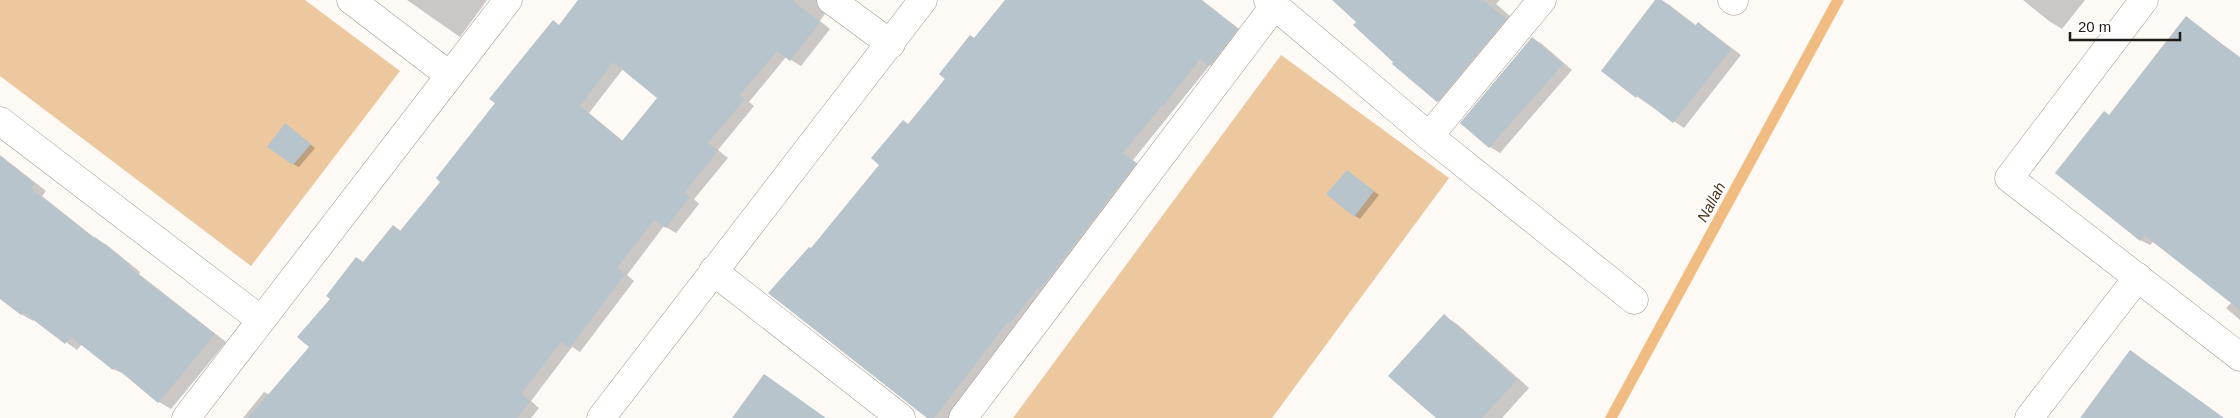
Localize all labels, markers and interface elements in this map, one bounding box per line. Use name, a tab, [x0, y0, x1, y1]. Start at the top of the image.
scale bar	[2070, 10, 2180, 42]
text: 20 m	[2078, 18, 2111, 35]
water label: Nallah	[1694, 179, 1728, 225]

